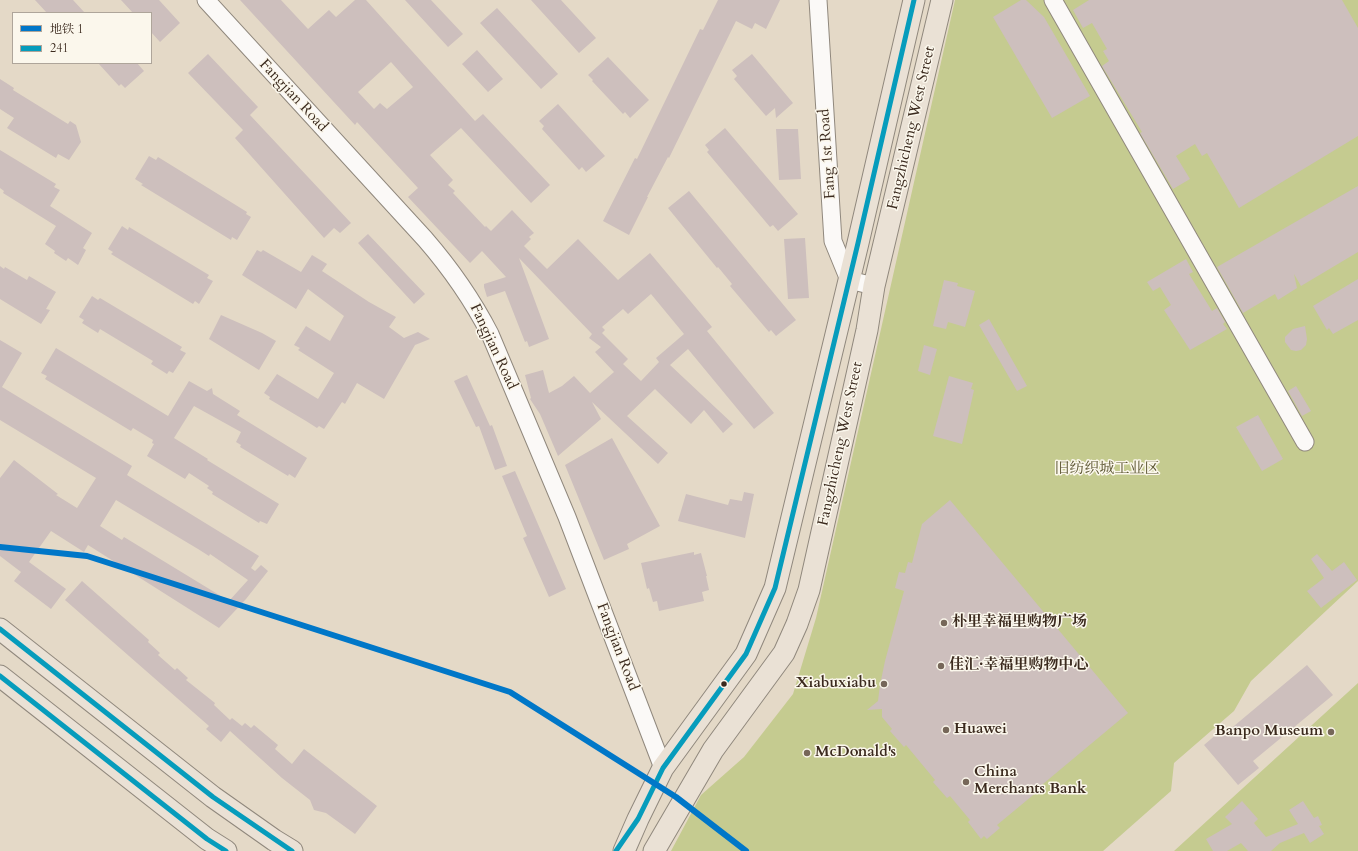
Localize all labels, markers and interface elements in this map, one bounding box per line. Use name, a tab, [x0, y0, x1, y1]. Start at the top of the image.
legend	[12, 12, 152, 64]
text: 地铁 1	[50, 21, 83, 37]
text: 241	[50, 40, 68, 56]
street label: Fangzhicheng West Street	[884, 45, 940, 211]
street label: Fangjian Road	[255, 56, 331, 136]
street label: Fang 1st Road	[816, 108, 840, 200]
street label: Fangjian Road	[465, 301, 521, 393]
street label: Fangzhicheng West Street	[815, 360, 867, 528]
park label: 旧纺织城工业区	[1055, 461, 1159, 479]
street label: Fangjian Road	[592, 601, 642, 693]
place label: 朴里幸福里购物广场	[952, 614, 1087, 632]
marker: 朴里幸福里购物广场	[939, 618, 949, 628]
place label: 佳汇·幸福里购物中心	[949, 657, 1088, 675]
marker: 佳汇·幸福里购物中心	[936, 661, 946, 671]
place label: Xiabuxiabu	[796, 675, 876, 693]
unlabelled marker	[719, 679, 729, 689]
marker: Xiabuxiabu	[879, 679, 889, 689]
place label: Huawei	[954, 721, 1007, 739]
place label: Banpo Museum	[1215, 723, 1323, 741]
marker: Huawei	[941, 725, 951, 735]
marker: Banpo Museum	[1326, 727, 1336, 737]
place label: McDonald's	[815, 744, 896, 762]
marker: McDonald's	[802, 748, 812, 758]
place label: China Merchants Bank	[974, 764, 1086, 799]
marker: China Merchants Bank	[961, 777, 971, 787]

